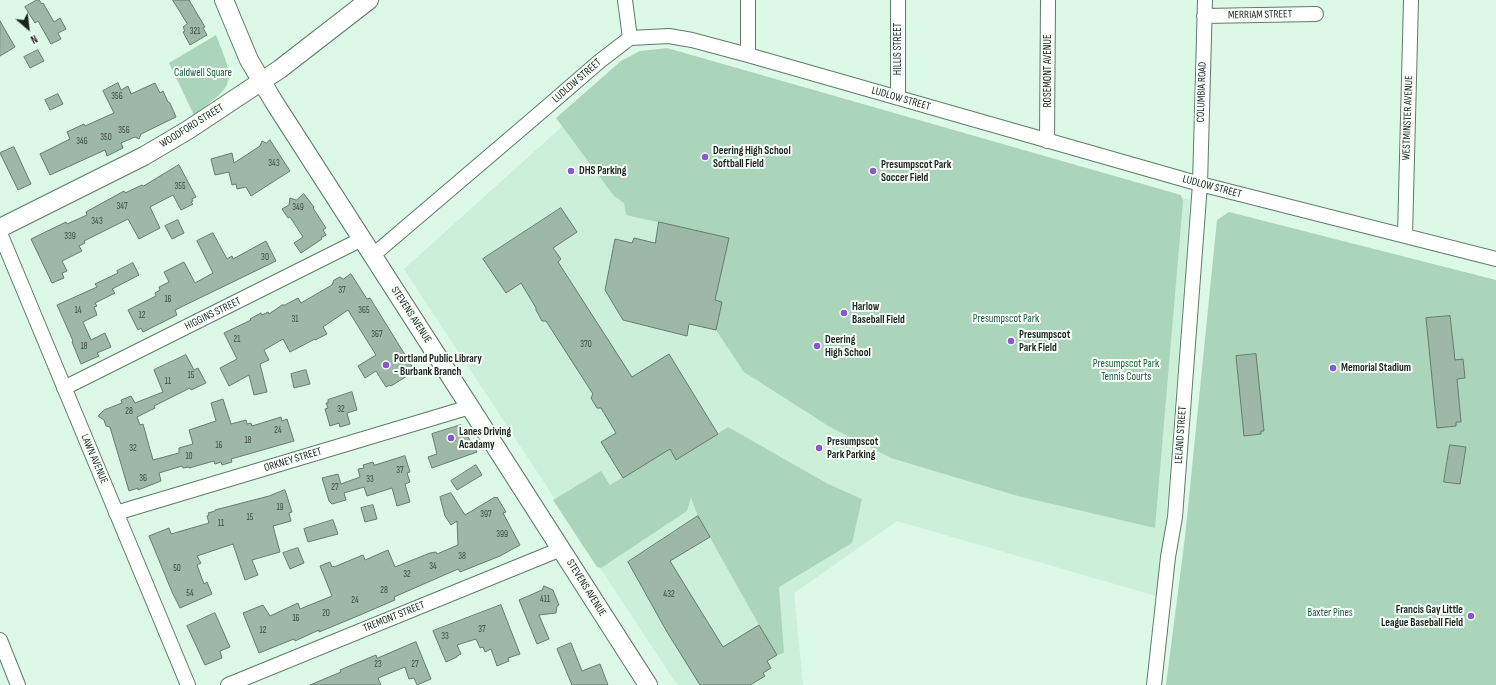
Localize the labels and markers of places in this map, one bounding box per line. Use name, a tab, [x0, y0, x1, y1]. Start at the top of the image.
place label: Deering High School Softball Field	[713, 144, 791, 170]
marker: Deering High School Softball Field	[700, 152, 710, 162]
place label: Presumpscot Park Soccer Field	[881, 158, 951, 184]
place label: DHS Parking	[579, 164, 626, 178]
marker: DHS Parking	[566, 166, 576, 176]
marker: Presumpscot Park Soccer Field	[868, 166, 878, 176]
place label: Harlow Baseball Field	[852, 300, 905, 326]
marker: Harlow Baseball Field	[839, 308, 849, 318]
place label: Presumpscot Park Field	[1019, 328, 1070, 354]
place label: Deering High School	[825, 333, 871, 359]
marker: Presumpscot Park Field	[1006, 336, 1016, 346]
marker: Deering High School	[812, 341, 822, 351]
place label: Portland Public Library - Burbank Branch	[394, 352, 482, 378]
marker: Portland Public Library - Burbank Branch	[381, 360, 391, 370]
place label: Memorial Stadium	[1341, 361, 1411, 375]
marker: Memorial Stadium	[1328, 363, 1338, 373]
place label: Lanes Driving Acadamy	[459, 425, 511, 451]
marker: Lanes Driving Acadamy	[446, 433, 456, 443]
place label: Presumpscot Park Parking	[827, 435, 878, 461]
marker: Presumpscot Park Parking	[814, 443, 824, 453]
place label: Francis Gay Little League Baseball Field	[1381, 603, 1463, 629]
marker: Francis Gay Little League Baseball Field	[1466, 611, 1476, 621]

